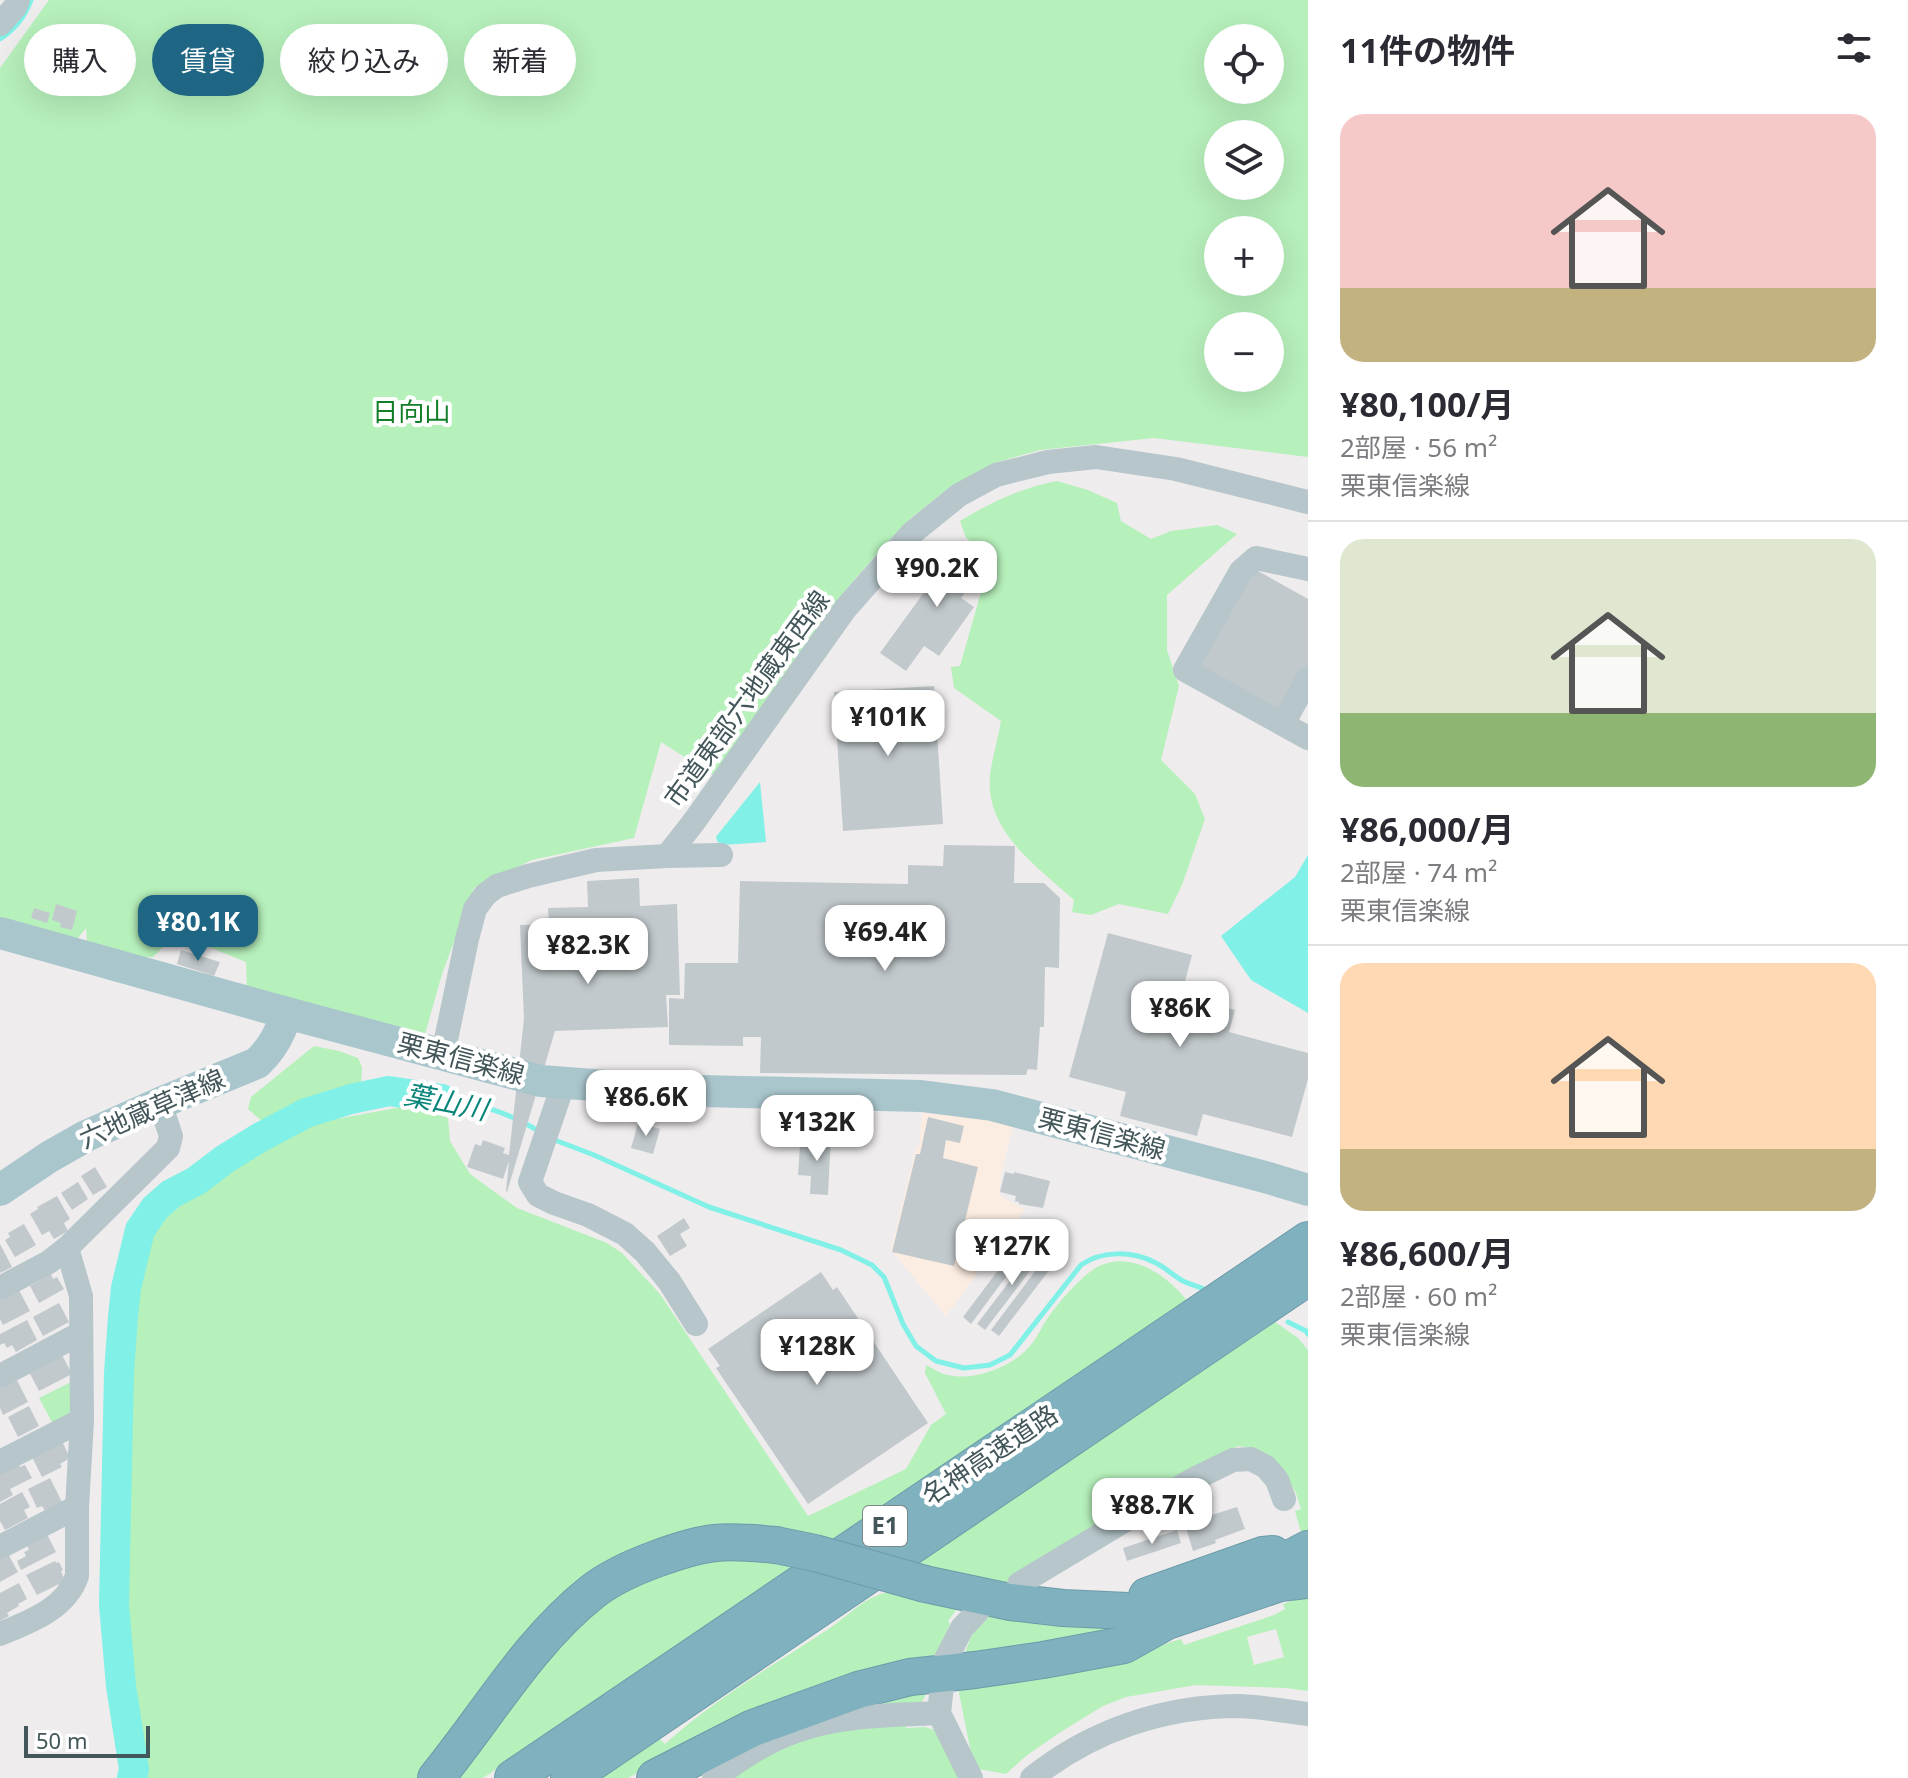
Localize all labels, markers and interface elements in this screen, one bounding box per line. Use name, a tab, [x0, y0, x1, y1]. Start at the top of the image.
chip: 購入	[24, 24, 136, 96]
chip: 賃貸	[152, 24, 264, 96]
chip: 絞り込み	[280, 24, 448, 96]
chip: 新着	[464, 24, 576, 96]
map controls	[1204, 24, 1284, 392]
button: locate	[1204, 24, 1284, 104]
icon: filters	[1832, 26, 1876, 70]
text: 11件の物件	[1340, 27, 1515, 73]
button: layers	[1204, 120, 1284, 200]
icon: home	[1536, 166, 1680, 310]
button: +	[1204, 216, 1284, 296]
button: −	[1204, 312, 1284, 392]
text: ¥80,100/月	[1340, 381, 1515, 427]
park label: 日向山	[372, 393, 450, 429]
text: 2部屋 · 56 m²	[1340, 429, 1497, 465]
text: 栗東信楽線	[1340, 467, 1470, 503]
pin: ¥90.2K	[872, 541, 1002, 609]
text: ¥90.2K	[895, 549, 979, 585]
street label: 市道東部六地蔵東西線	[655, 583, 837, 814]
icon: home	[1536, 591, 1680, 735]
pin: ¥101K	[832, 690, 944, 758]
text: ¥101K	[850, 698, 926, 734]
text: ¥86,000/月	[1340, 806, 1515, 852]
text: 2部屋 · 74 m²	[1340, 854, 1497, 890]
text: 栗東信楽線	[1340, 892, 1470, 928]
pin: ¥80.1K	[133, 895, 263, 963]
text: ¥80.1K	[156, 903, 240, 939]
pin: ¥69.4K	[820, 905, 950, 973]
text: ¥69.4K	[843, 913, 927, 949]
pin: ¥82.3K	[523, 918, 653, 986]
text: ¥82.3K	[546, 926, 630, 962]
pin: ¥86K	[1133, 981, 1227, 1049]
text: ¥86K	[1149, 989, 1211, 1025]
icon: home	[1536, 1015, 1680, 1159]
street label: 栗東信楽線	[394, 1024, 529, 1092]
street label: 六地蔵草津線	[73, 1060, 230, 1156]
pin: ¥86.6K	[581, 1070, 711, 1138]
water label: 葉山川	[401, 1074, 494, 1128]
text: ¥86.6K	[604, 1078, 688, 1114]
pin: ¥132K	[761, 1095, 873, 1163]
street label: 栗東信楽線	[1035, 1099, 1170, 1167]
text: ¥132K	[779, 1103, 855, 1139]
pin: ¥127K	[956, 1219, 1068, 1287]
text: ¥127K	[974, 1227, 1050, 1263]
text: ¥86,600/月	[1340, 1230, 1515, 1276]
text: 2部屋 · 60 m²	[1340, 1278, 1497, 1314]
text: 栗東信楽線	[1340, 1316, 1470, 1352]
pin: ¥128K	[761, 1319, 873, 1387]
text: ¥128K	[779, 1327, 855, 1363]
street label: 名神高速道路	[915, 1396, 1064, 1513]
pin: ¥88.7K	[1087, 1478, 1217, 1546]
text: ¥88.7K	[1110, 1486, 1194, 1522]
road number: E1	[863, 1506, 907, 1546]
scale bar	[24, 1722, 150, 1758]
text: 50 m	[36, 1725, 87, 1755]

